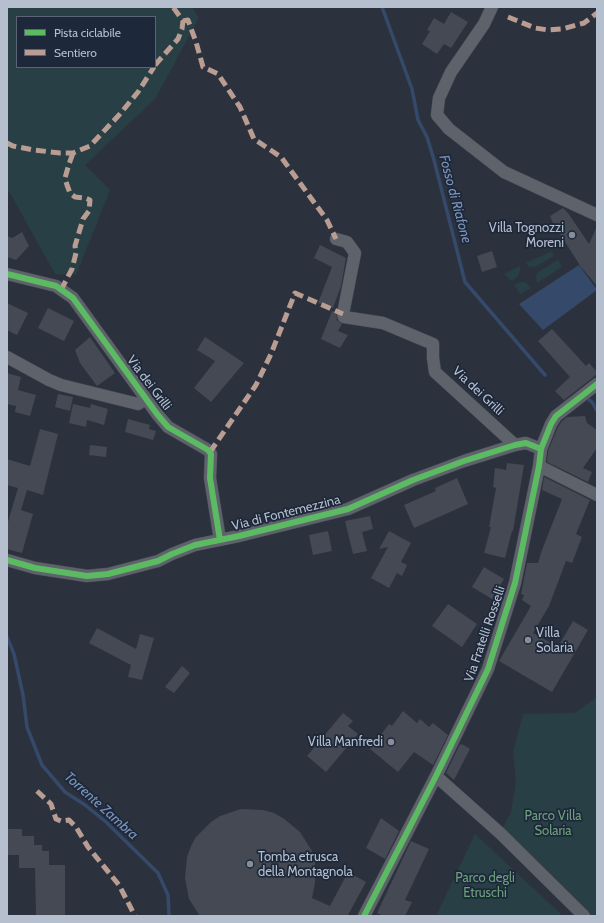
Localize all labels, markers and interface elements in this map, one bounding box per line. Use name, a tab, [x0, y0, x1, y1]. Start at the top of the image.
legend	[16, 16, 156, 68]
text: Pista ciclabile	[54, 25, 121, 40]
text: Sentiero	[54, 45, 97, 60]
water label: Fosso di Riafone	[435, 153, 475, 245]
place label: Villa Tognozzi Moreni	[489, 220, 564, 251]
marker: Villa Tognozzi Moreni	[567, 230, 577, 240]
street label: Via dei Grilli	[123, 353, 175, 413]
street label: Via dei Grilli	[449, 363, 507, 419]
street label: Via di Fontemezzina	[230, 492, 342, 534]
street label: Via Fratelli Rosselli	[461, 584, 509, 684]
place label: Villa Solaria	[536, 625, 573, 656]
marker: Villa Solaria	[523, 635, 533, 645]
place label: Villa Manfredi	[308, 734, 383, 750]
marker: Villa Manfredi	[386, 737, 396, 747]
water label: Torrente Zambra	[61, 768, 141, 844]
park label: Parco Villa Solaria	[525, 808, 581, 839]
place label: Tomba etrusca della Montagnola	[258, 849, 353, 880]
marker: Tomba etrusca della Montagnola	[245, 859, 255, 869]
park label: Parco degli Etruschi	[455, 870, 515, 901]

